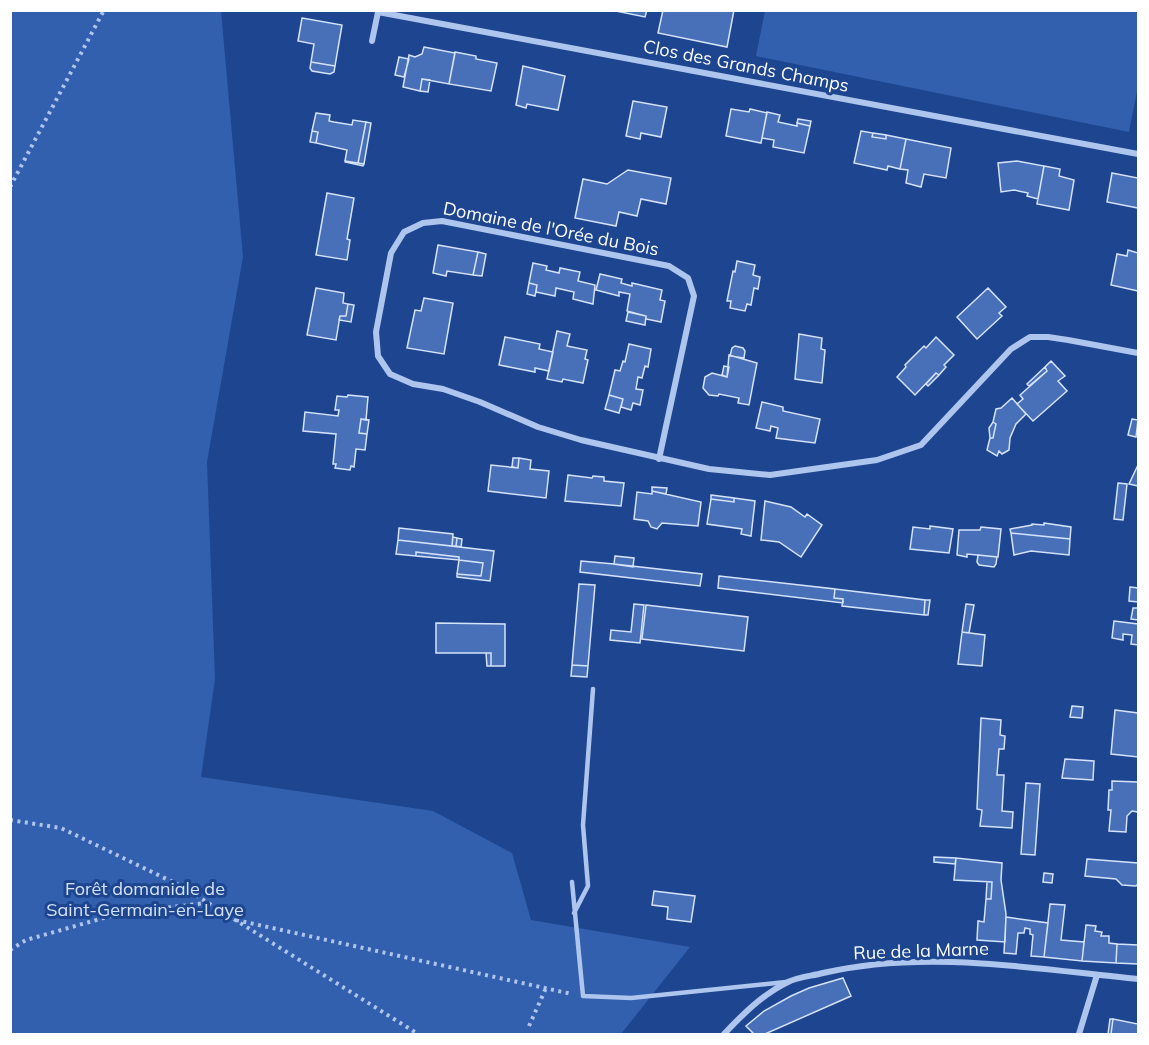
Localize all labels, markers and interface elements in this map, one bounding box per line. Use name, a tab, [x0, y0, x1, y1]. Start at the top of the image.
street label: Clos des Grands Champs	[641, 34, 851, 97]
street label: Domaine de l'Orée du Bois	[441, 196, 661, 261]
park label: Forêt domaniale de Saint-Germain-en-Laye	[46, 877, 244, 921]
street label: Rue de la Marne	[853, 937, 989, 964]

